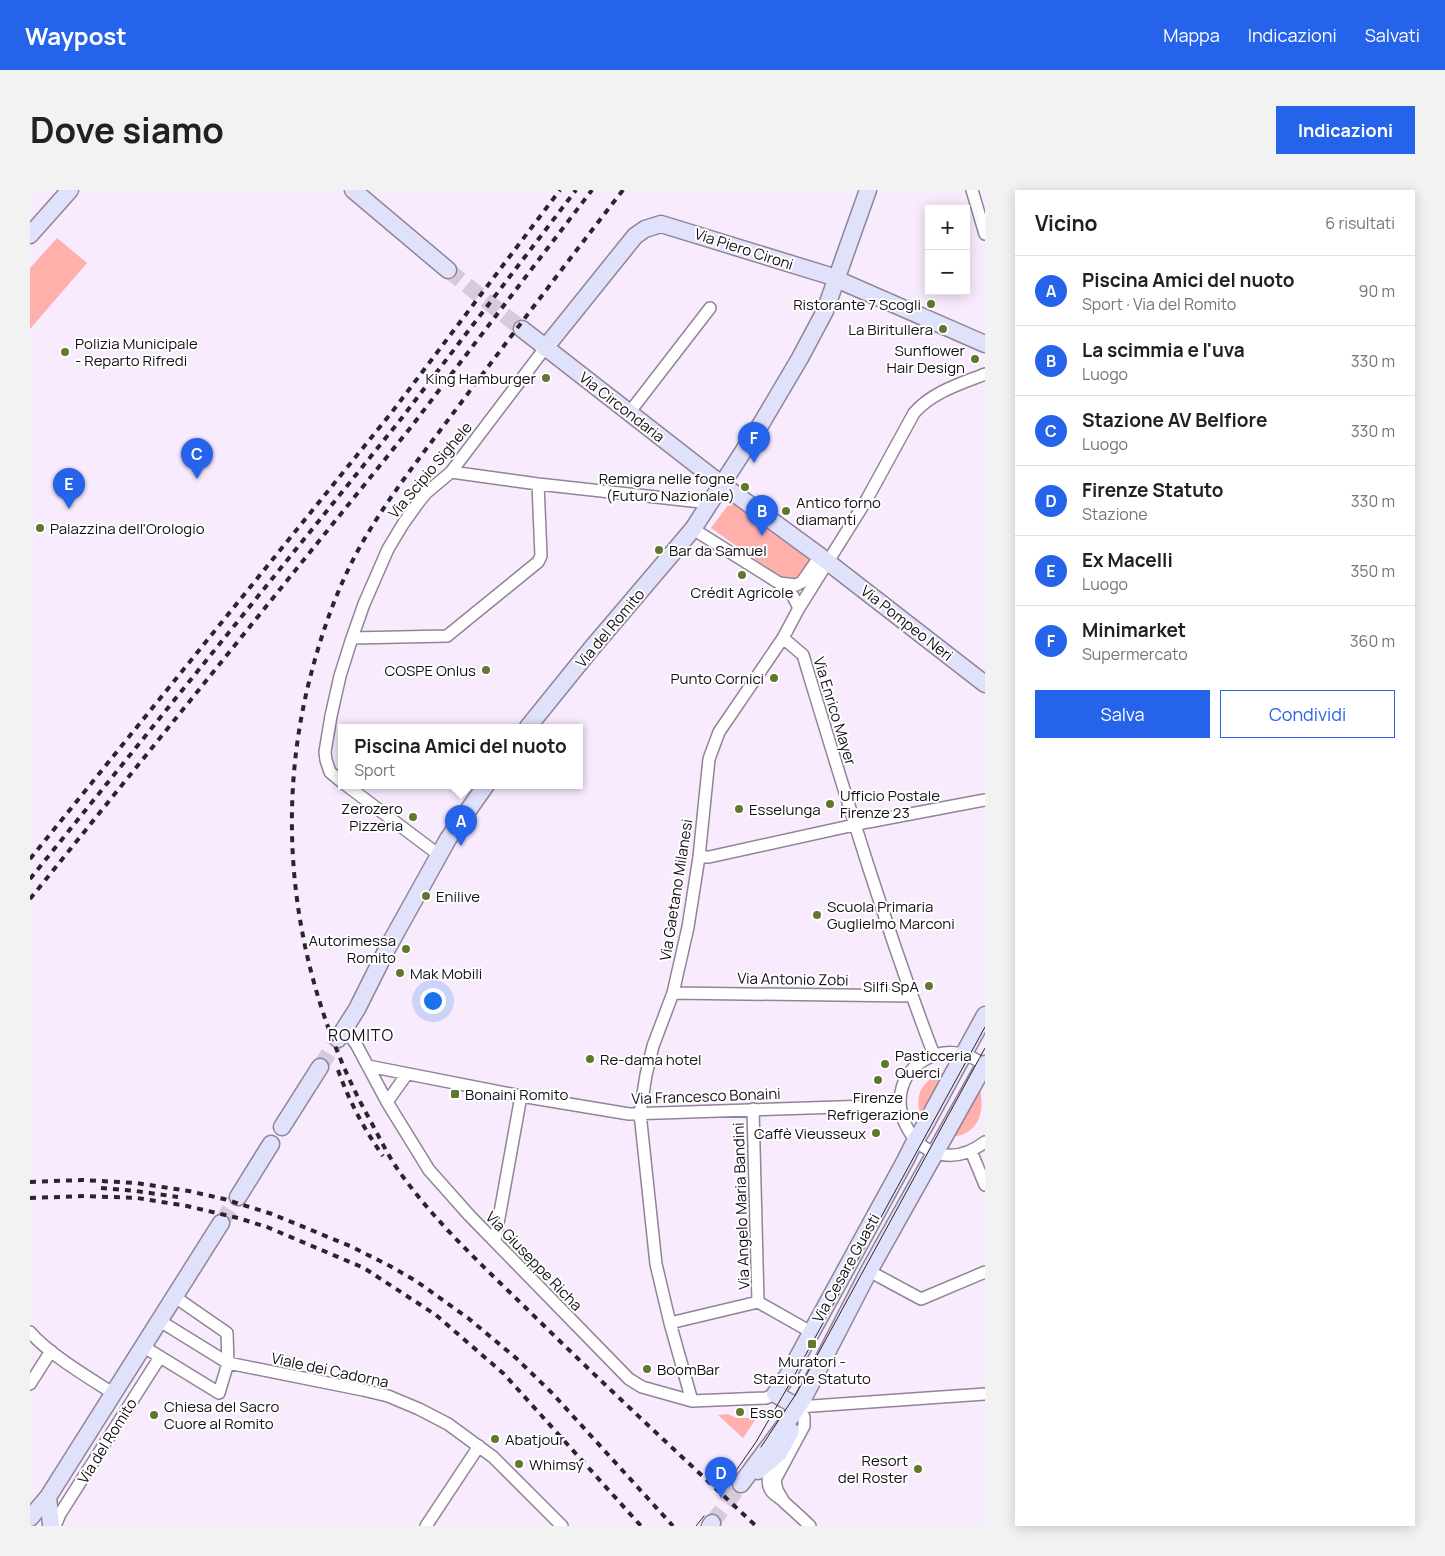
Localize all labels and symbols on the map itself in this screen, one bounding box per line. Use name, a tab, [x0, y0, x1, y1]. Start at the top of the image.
street label: Via Piero Cironi	[692, 223, 796, 275]
place label: Ristorante 7 Scogli	[793, 294, 921, 315]
marker: Ristorante 7 Scogli	[925, 298, 937, 310]
place label: La Biritullera	[848, 319, 933, 340]
marker: La Biritullera	[937, 323, 949, 335]
place label: Polizia Municipale - Reparto Rifredi	[75, 333, 198, 371]
place label: Sunflower Hair Design	[886, 340, 966, 378]
marker: Polizia Municipale - Reparto Rifredi	[59, 346, 71, 358]
marker: Sunflower Hair Design	[969, 353, 981, 365]
street label: Via Circondaria	[575, 367, 669, 447]
place label: King Hamburger	[426, 368, 537, 389]
marker: King Hamburger	[540, 372, 552, 384]
street label: Via Scipio Sighele	[383, 417, 477, 523]
pin: F	[738, 422, 770, 463]
pin: C	[181, 438, 213, 479]
pin: E	[53, 468, 85, 509]
place label: Remigra nelle fogne (Futuro Nazionale)	[599, 468, 735, 506]
marker: Remigra nelle fogne (Futuro Nazionale)	[739, 481, 751, 493]
place label: Antico forno diamanti	[796, 492, 881, 530]
pin: B	[746, 495, 778, 536]
marker: Antico forno diamanti	[780, 505, 792, 517]
place label: Palazzina dell'Orologio	[50, 518, 205, 539]
marker: Palazzina dell'Orologio	[34, 522, 46, 534]
place label: Bar da Samuel	[669, 540, 767, 561]
marker: Bar da Samuel	[653, 544, 665, 556]
marker: Crédit Agricole	[736, 569, 748, 581]
street label: Via Pompeo Neri	[857, 580, 957, 666]
place label: Crédit Agricole	[691, 582, 794, 603]
street label: Via del Romito	[571, 584, 649, 672]
street label: Via Enrico Mayer	[809, 654, 862, 768]
place label: COSPE Onlus	[385, 660, 476, 681]
marker: COSPE Onlus	[480, 664, 492, 676]
place label: Punto Cornici	[671, 668, 764, 689]
marker: Punto Cornici	[768, 672, 780, 684]
place label: Ufficio Postale Firenze 23	[840, 785, 940, 823]
place label: Zerozero Pizzeria	[341, 798, 403, 836]
marker: Ufficio Postale Firenze 23	[824, 798, 836, 810]
place label: Esselunga	[749, 799, 821, 820]
marker: Esselunga	[733, 803, 745, 815]
pin: A	[445, 805, 477, 846]
marker: Zerozero Pizzeria	[407, 811, 419, 823]
street label: Via Gaetano Milanesi	[654, 818, 698, 962]
place label: Enilive	[436, 886, 480, 907]
marker: Enilive	[420, 890, 432, 902]
place label: Scuola Primaria Guglielmo Marconi	[827, 896, 955, 934]
marker: Scuola Primaria Guglielmo Marconi	[811, 909, 823, 921]
place label: Autorimessa Romito	[309, 930, 396, 968]
marker: Autorimessa Romito	[400, 943, 412, 955]
place label: Mak Mobili	[410, 963, 482, 984]
marker: Mak Mobili	[394, 967, 406, 979]
street label: Via Antonio Zobi	[737, 968, 849, 990]
place label: Silfi SpA	[863, 976, 919, 997]
marker: Silfi SpA	[923, 980, 935, 992]
your location	[420, 988, 446, 1014]
district label: ROMITO	[328, 1024, 394, 1046]
place label: Pasticceria Querci	[895, 1045, 972, 1083]
place label: Re-dama hotel	[600, 1049, 702, 1070]
marker: Re-dama hotel	[584, 1053, 596, 1065]
marker: Pasticceria Querci	[879, 1058, 891, 1070]
marker: Firenze Refrigerazione	[872, 1074, 884, 1086]
street label: Via Francesco Bonaini	[631, 1083, 781, 1109]
place label: Bonaini Romito	[465, 1084, 568, 1105]
place label: Firenze Refrigerazione	[827, 1087, 929, 1125]
marker: Bonaini Romito	[449, 1088, 461, 1100]
street label: Via Angelo Maria Bandini	[728, 1122, 754, 1290]
place label: Caffè Vieusseux	[754, 1123, 866, 1144]
marker: Caffè Vieusseux	[870, 1127, 882, 1139]
street label: Via Giuseppe Richa	[481, 1207, 587, 1315]
street label: Via Cesare Guasti	[807, 1210, 885, 1326]
marker: Muratori - Stazione Statuto	[806, 1338, 818, 1350]
street label: Viale dei Cadorna	[269, 1347, 391, 1393]
place label: Muratori - Stazione Statuto	[753, 1351, 871, 1389]
place label: BoomBar	[657, 1359, 720, 1380]
marker: BoomBar	[641, 1363, 653, 1375]
street label: Via del Romito	[72, 1394, 142, 1488]
place label: Chiesa del Sacro Cuore al Romito	[164, 1396, 279, 1434]
place label: Esso	[750, 1402, 783, 1423]
marker: Esso	[734, 1406, 746, 1418]
marker: Chiesa del Sacro Cuore al Romito	[148, 1409, 160, 1421]
place label: Abatjour	[505, 1429, 565, 1450]
marker: Abatjour	[489, 1433, 501, 1445]
place label: Resort del Roster	[838, 1450, 909, 1488]
place label: Whimsy	[529, 1454, 584, 1475]
pin: D	[705, 1457, 737, 1498]
marker: Whimsy	[513, 1458, 525, 1470]
marker: Resort del Roster	[912, 1463, 924, 1475]

